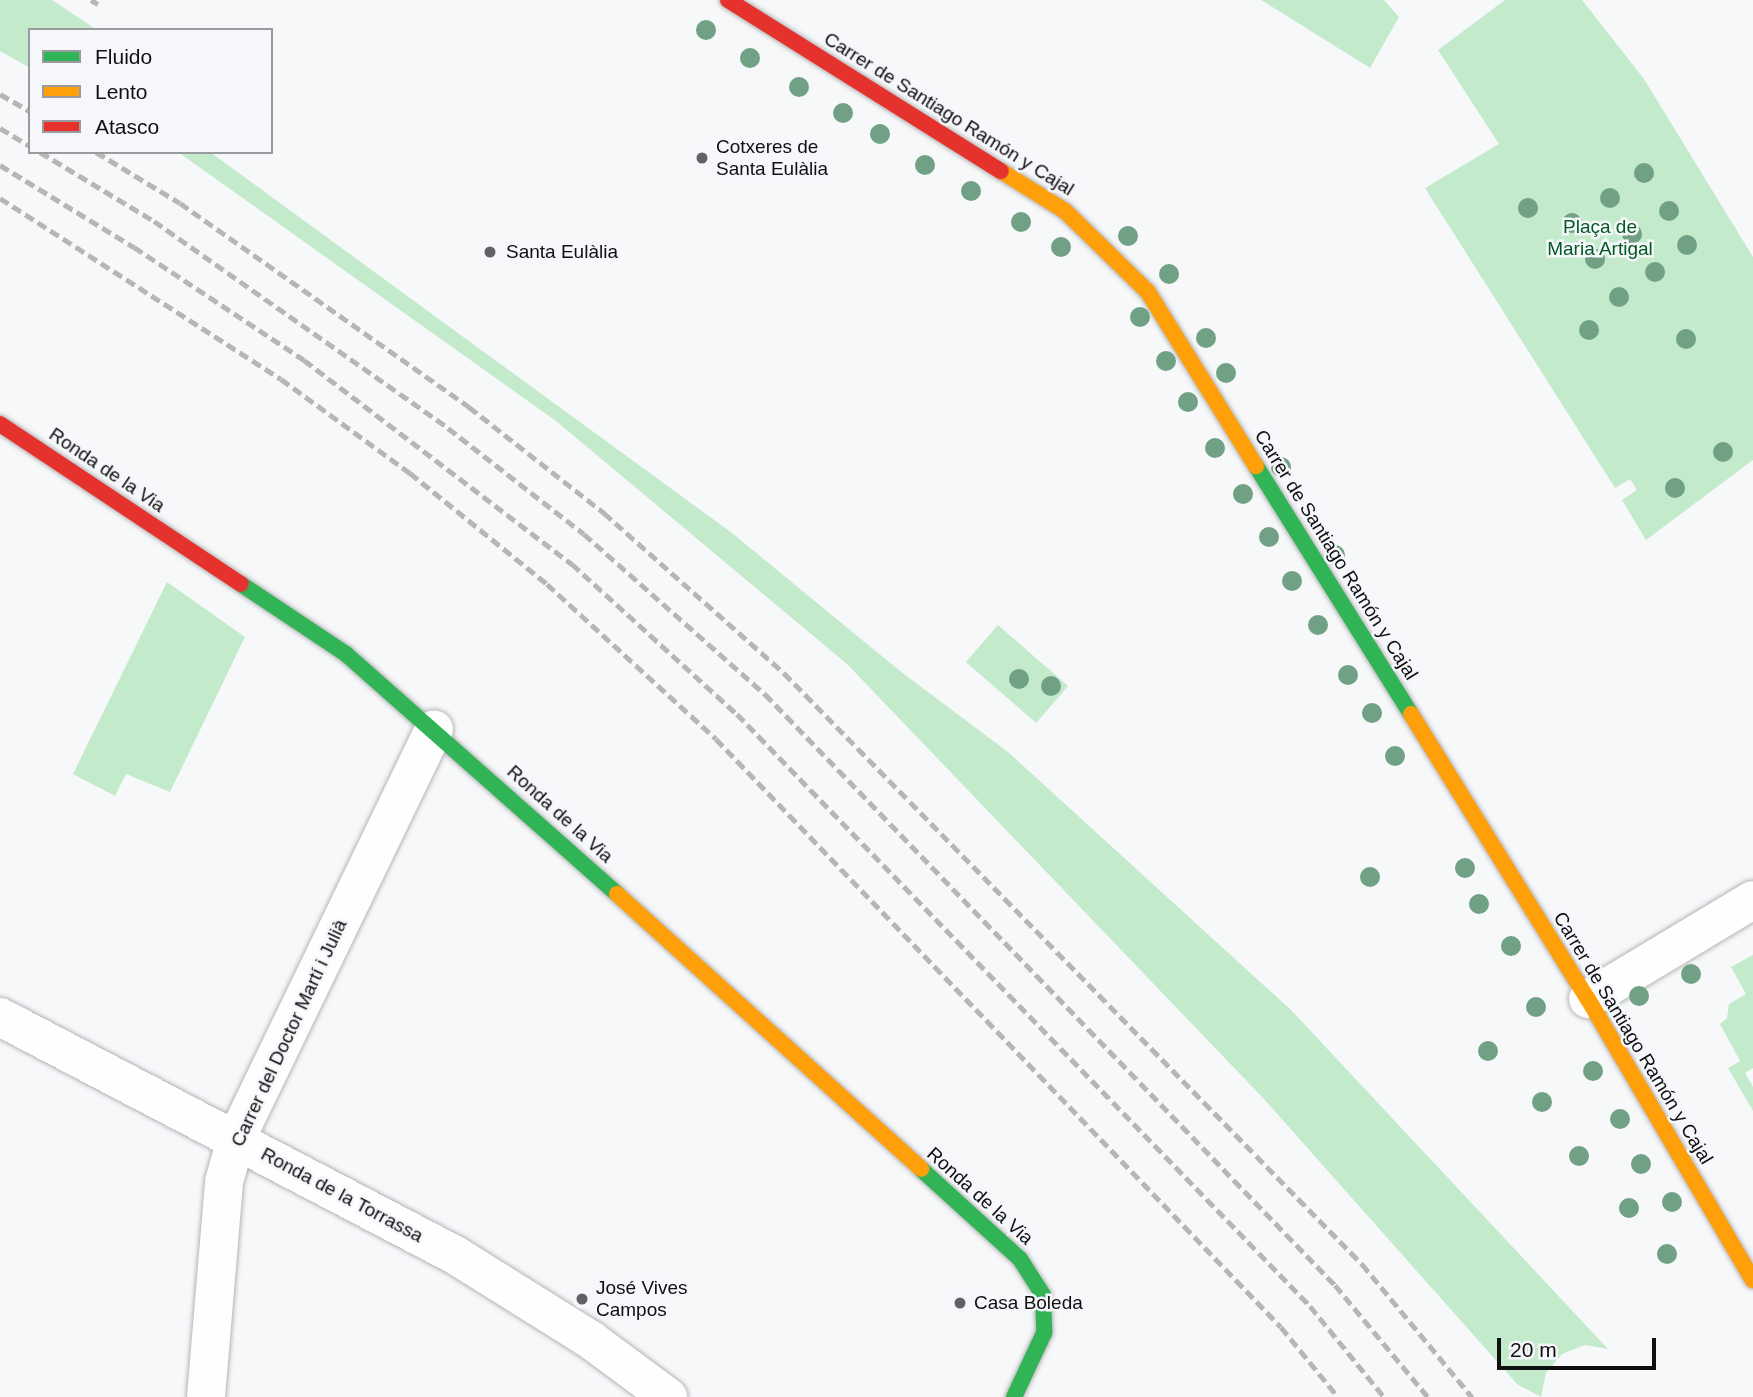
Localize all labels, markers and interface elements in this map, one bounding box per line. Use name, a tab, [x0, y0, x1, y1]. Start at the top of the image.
street label: Carrer de Santiago Ramón y Cajal	[820, 27, 1078, 201]
legend	[28, 28, 273, 154]
text: Fluido	[95, 45, 152, 68]
text: Lento	[95, 80, 148, 103]
text: Atasco	[95, 115, 159, 138]
place label: Cotxeres de Santa Eulàlia	[716, 136, 828, 180]
marker: Cotxeres de Santa Eulàlia	[694, 150, 710, 166]
park label: Plaça de Maria Artigal	[1547, 216, 1653, 260]
place label: Santa Eulàlia	[506, 241, 618, 263]
marker: Santa Eulàlia	[480, 242, 500, 262]
street label: Ronda de la Via	[45, 423, 169, 517]
street label: Carrer de Santiago Ramón y Cajal	[1249, 426, 1423, 684]
street label: Ronda de la Via	[502, 760, 618, 868]
street label: Carrer de Santiago Ramón y Cajal	[1548, 908, 1718, 1168]
street label: Carrer del Doctor Martí i Julià	[226, 916, 352, 1150]
street label: Ronda de la Via	[922, 1142, 1038, 1250]
street label: Ronda de la Torrassa	[257, 1143, 427, 1247]
place label: José Vives Campos	[596, 1277, 688, 1321]
marker: José Vives Campos	[574, 1291, 590, 1307]
place label: Casa Boleda	[974, 1292, 1083, 1314]
marker: Casa Boleda	[952, 1295, 968, 1311]
scale bar	[1501, 1324, 1660, 1368]
text: 20 m	[1510, 1338, 1557, 1361]

